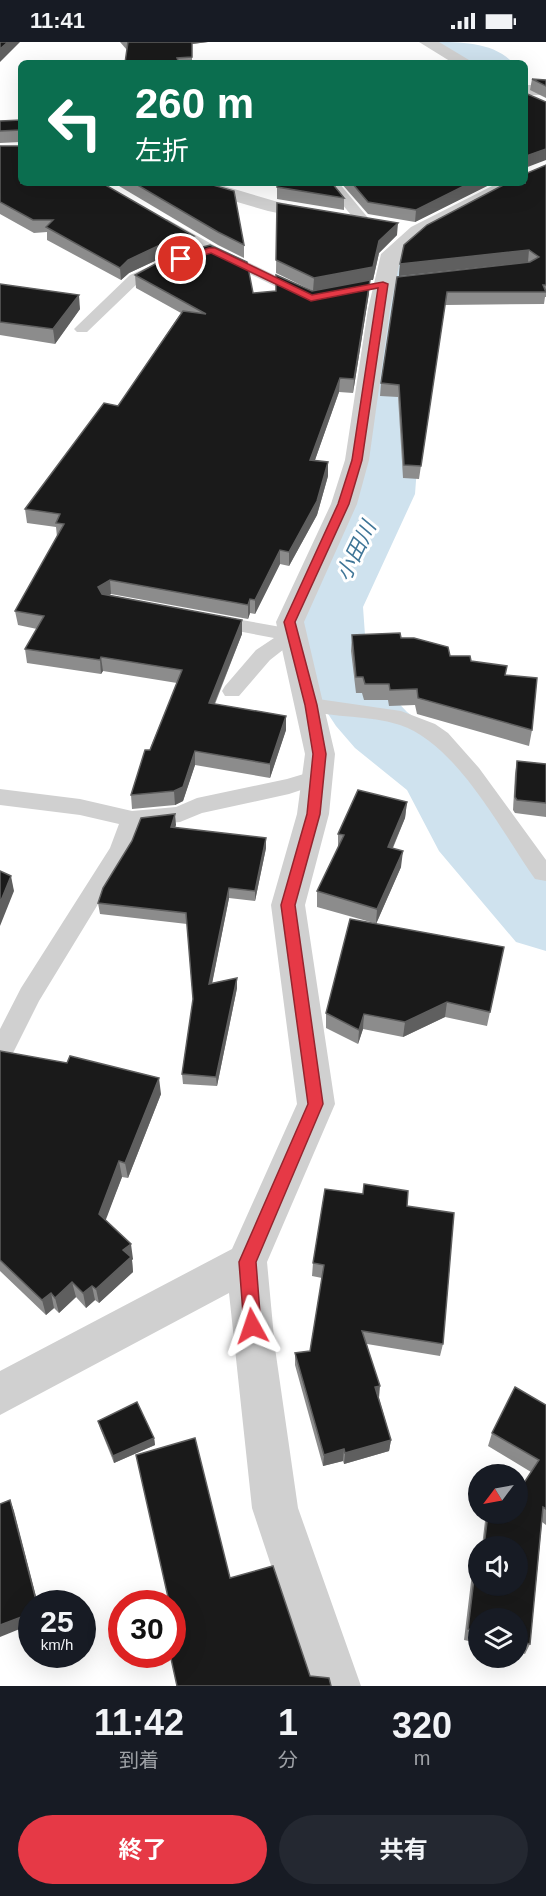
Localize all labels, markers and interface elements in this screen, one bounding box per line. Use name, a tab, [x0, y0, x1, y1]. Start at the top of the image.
text: 11:41	[30, 8, 85, 33]
text: 260 m	[135, 80, 254, 127]
icon: left	[36, 84, 114, 162]
text: 左折	[135, 136, 189, 166]
pin	[155, 233, 206, 284]
icon: arrive	[164, 242, 197, 275]
water label: 小田川	[331, 516, 381, 584]
position arrow	[220, 1294, 284, 1358]
north arrow	[468, 1464, 528, 1524]
map controls	[468, 1464, 528, 1668]
button: sound	[468, 1536, 528, 1596]
speed limit sign: 30	[108, 1590, 186, 1668]
text: 25	[40, 1605, 74, 1638]
button: layers	[468, 1608, 528, 1668]
text: km/h	[41, 1636, 73, 1653]
text: 11:42	[94, 1702, 184, 1743]
text: 1	[278, 1702, 298, 1743]
text: 320	[392, 1705, 452, 1746]
text: m	[414, 1747, 430, 1769]
text: 到着	[119, 1749, 159, 1771]
text: 分	[278, 1749, 298, 1771]
button: 終了	[18, 1815, 267, 1884]
button: 共有	[279, 1815, 528, 1884]

